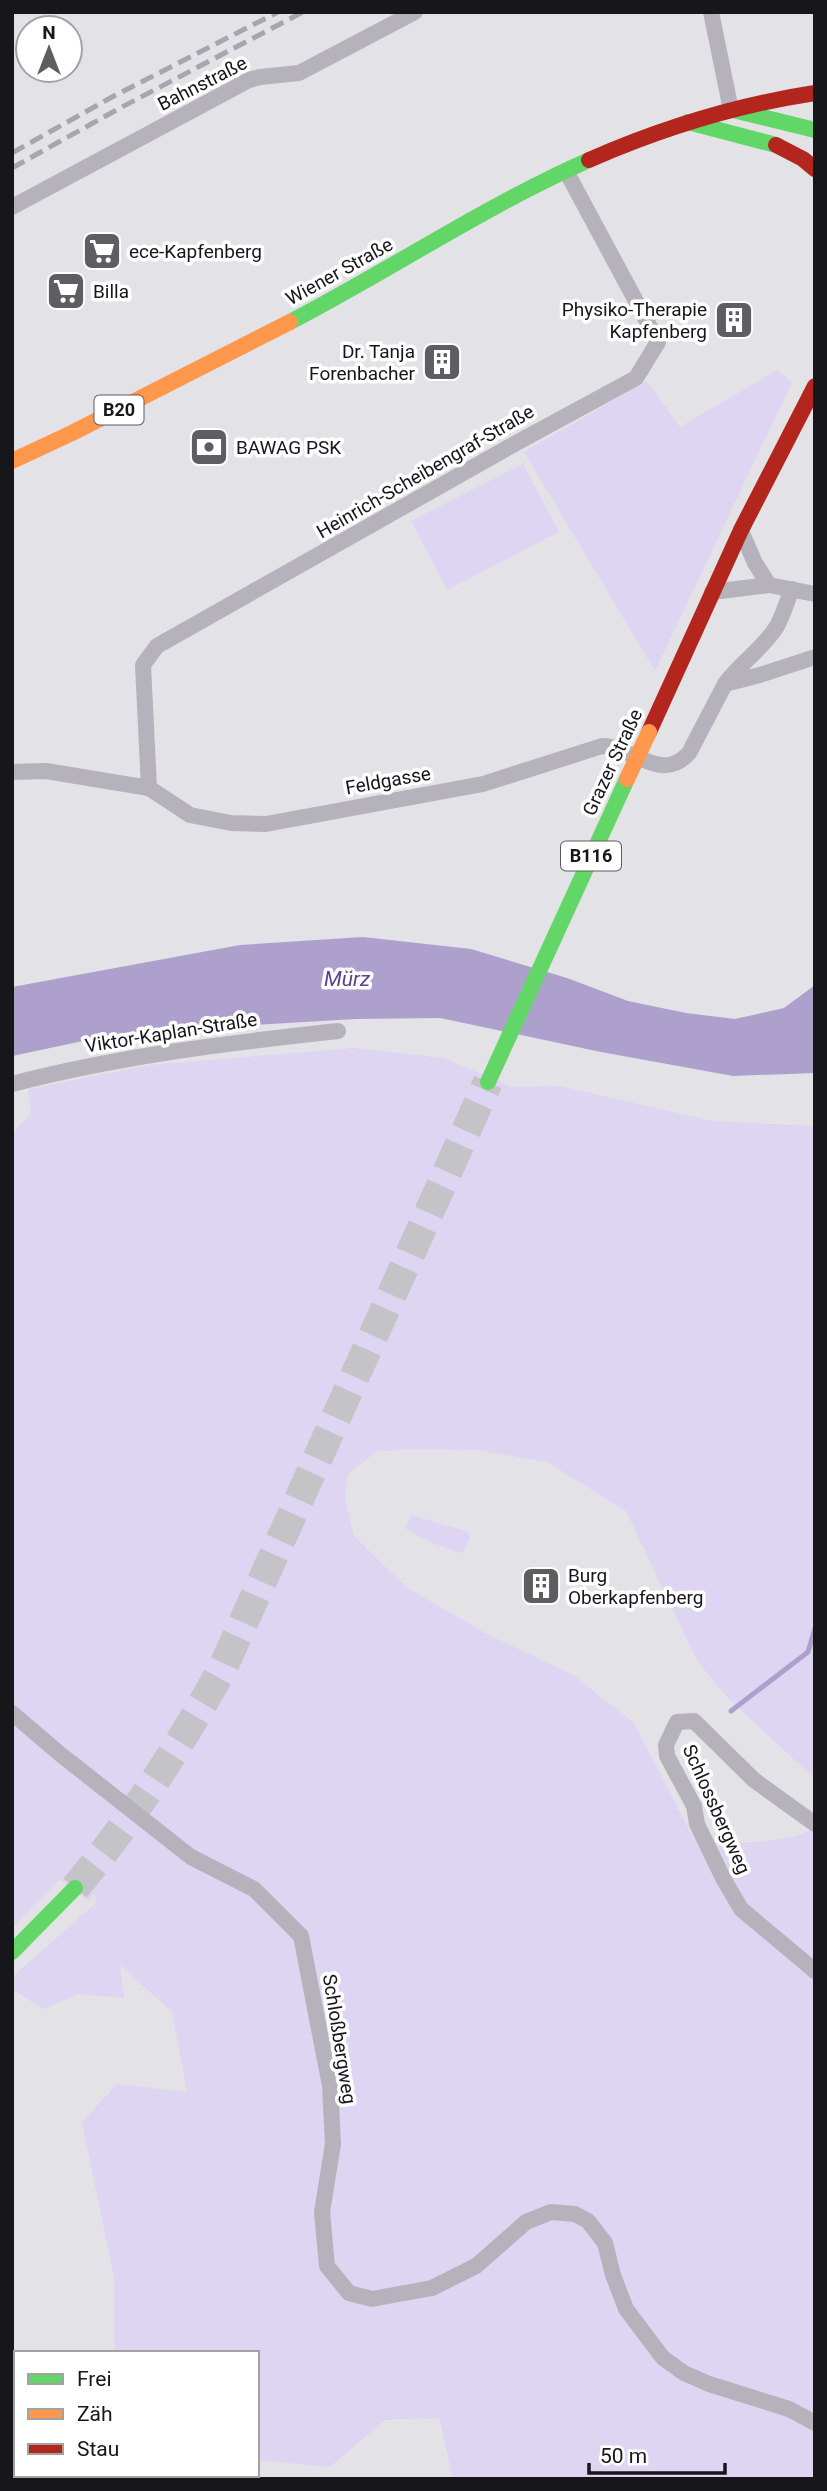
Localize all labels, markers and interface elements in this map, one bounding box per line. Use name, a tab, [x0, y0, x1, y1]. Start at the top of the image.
north arrow	[14, 14, 84, 84]
text: N	[42, 21, 56, 44]
street label: Bahnstraße	[154, 51, 251, 116]
supermarket icon: ece-Kapfenberg	[81, 230, 123, 272]
street label: Wiener Straße	[282, 233, 397, 310]
place label: ece-Kapfenberg	[129, 240, 262, 263]
supermarket icon: Billa	[45, 270, 87, 312]
place label: Billa	[93, 280, 129, 303]
place label: Physiko-Therapie Kapfenberg	[562, 298, 707, 343]
building icon: Physiko-Therapie Kapfenberg	[713, 299, 755, 341]
place label: Dr. Tanja Forenbacher	[309, 340, 416, 385]
building icon: Dr. Tanja Forenbacher	[421, 341, 463, 383]
road number: B20	[94, 396, 144, 424]
street label: Heinrich-Scheibengraf-Straße	[312, 400, 538, 543]
bank icon: BAWAG PSK	[188, 426, 230, 468]
place label: BAWAG PSK	[236, 436, 341, 459]
street label: Grazer Straße	[578, 705, 647, 819]
street label: Feldgasse	[344, 762, 433, 799]
road number: B116	[561, 842, 621, 870]
water label: Mürz	[324, 967, 370, 991]
street label: Viktor-Kaplan-Straße	[83, 1008, 259, 1057]
place label: Burg Oberkapfenberg	[568, 1564, 704, 1609]
building icon: Burg Oberkapfenberg	[520, 1565, 562, 1607]
street label: Schlossbergweg	[678, 1741, 755, 1878]
street label: Schloßbergweg	[318, 1973, 361, 2106]
legend	[14, 2351, 259, 2477]
text: Frei	[77, 2367, 112, 2391]
text: Zäh	[77, 2402, 113, 2426]
scale bar	[589, 2432, 726, 2476]
text: Stau	[77, 2437, 119, 2461]
text: 50 m	[600, 2444, 647, 2468]

